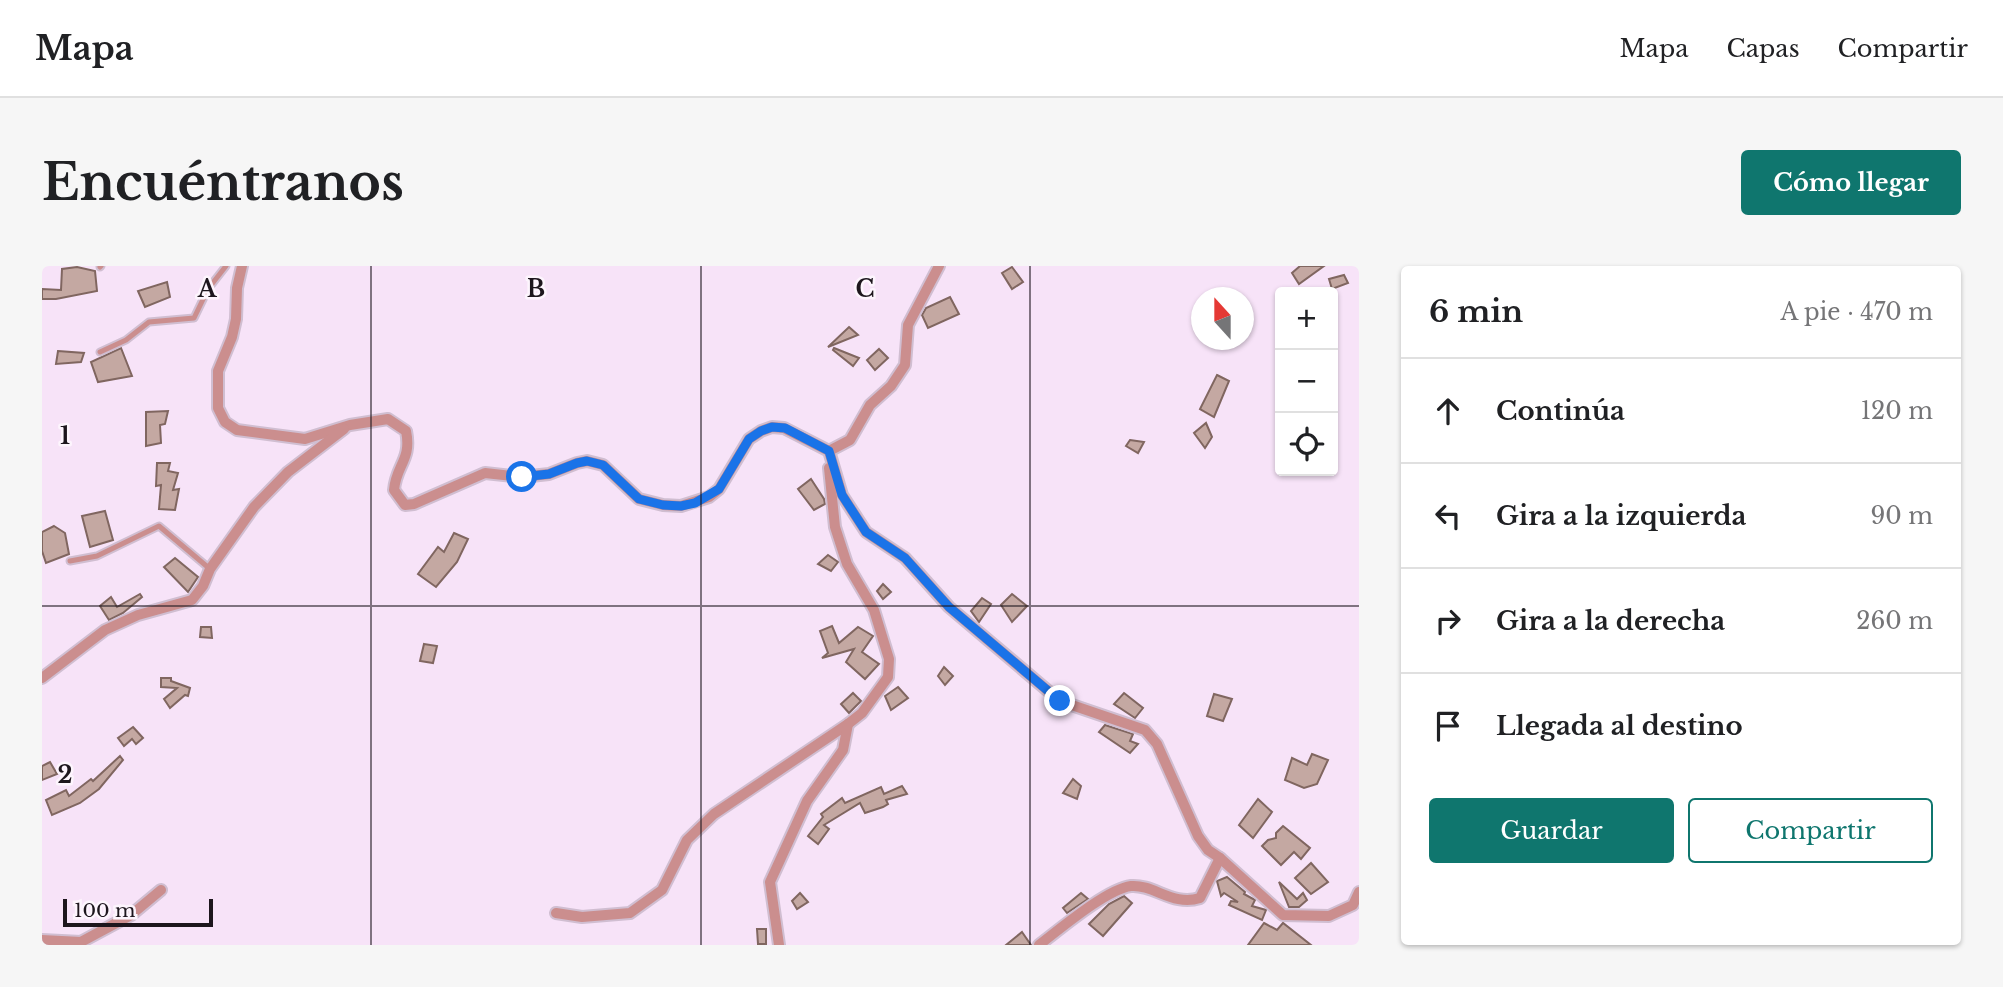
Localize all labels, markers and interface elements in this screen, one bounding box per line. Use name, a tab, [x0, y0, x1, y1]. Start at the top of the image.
text: Mapa	[35, 28, 134, 69]
text: Mapa	[1619, 34, 1689, 63]
text: Capas	[1727, 34, 1800, 63]
text: Compartir	[1838, 34, 1968, 63]
button: Cómo llegar	[1741, 150, 1961, 215]
text: Encuéntranos	[42, 152, 404, 213]
text: A	[197, 275, 218, 303]
text: B	[527, 275, 545, 303]
text: C	[856, 275, 874, 303]
north arrow	[1191, 287, 1254, 350]
map controls	[1275, 287, 1338, 476]
button: +	[1275, 287, 1338, 350]
text: 6 min	[1429, 293, 1523, 330]
text: A pie · 470 m	[1780, 298, 1933, 326]
button: −	[1275, 350, 1338, 413]
icon: ahead	[1429, 392, 1467, 430]
text: Continúa	[1496, 395, 1625, 427]
text: 120 m	[1861, 397, 1933, 425]
button: locate	[1275, 413, 1338, 476]
text: 1	[60, 422, 70, 450]
route start	[506, 461, 537, 492]
icon: left	[1429, 497, 1467, 535]
text: Gira a la izquierda	[1496, 500, 1746, 532]
text: 90 m	[1871, 502, 1933, 530]
icon: right	[1429, 602, 1467, 640]
text: Gira a la derecha	[1496, 605, 1725, 637]
text: 260 m	[1856, 607, 1933, 635]
route end	[1044, 685, 1075, 716]
icon: arrive	[1429, 707, 1467, 745]
text: Llegada al destino	[1496, 710, 1743, 742]
text: 2	[58, 761, 72, 789]
button: Guardar	[1429, 798, 1674, 863]
button: Compartir	[1688, 798, 1933, 863]
scale bar	[63, 896, 214, 928]
text: 100 m	[74, 899, 135, 922]

